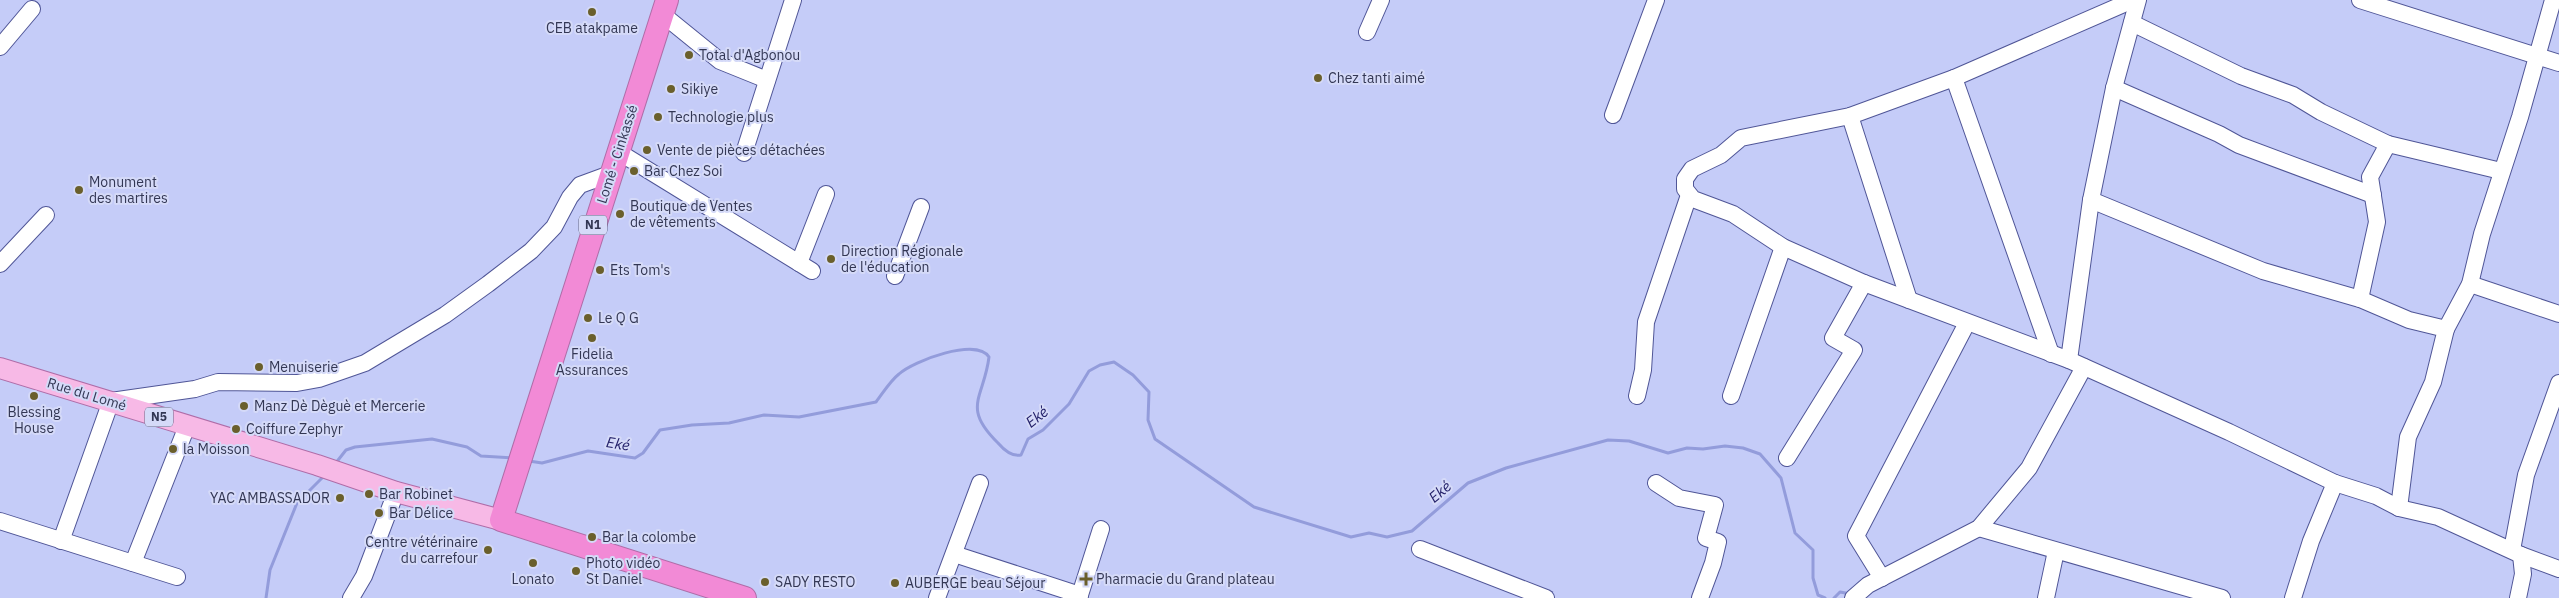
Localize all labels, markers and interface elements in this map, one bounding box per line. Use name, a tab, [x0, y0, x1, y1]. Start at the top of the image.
marker: CEB atakpame	[586, 6, 598, 18]
place label: CEB atakpame	[546, 19, 638, 37]
place label: Total d'Agbonou	[699, 46, 800, 64]
marker: Total d'Agbonou	[683, 49, 695, 61]
place label: Chez tanti aimé	[1328, 69, 1425, 87]
marker: Chez tanti aimé	[1312, 72, 1324, 84]
place label: Sikiye	[681, 80, 718, 98]
marker: Sikiye	[665, 83, 677, 95]
street label: Lomé - Cinkassé	[593, 102, 642, 206]
place label: Technologie plus	[668, 108, 774, 126]
marker: Technologie plus	[652, 111, 664, 123]
place label: Vente de pièces détachées	[657, 141, 825, 159]
marker: Vente de pièces détachées	[641, 144, 653, 156]
place label: Bar Chez Soi	[644, 162, 723, 180]
marker: Bar Chez Soi	[628, 165, 640, 177]
place label: Monument des martires	[89, 173, 168, 207]
marker: Monument des martires	[73, 184, 85, 196]
place label: Boutique de Ventes de vêtements	[630, 197, 753, 231]
marker: Boutique de Ventes de vêtements	[614, 208, 626, 220]
road number: N1	[579, 216, 607, 234]
place label: Direction Régionale de l'éducation	[841, 242, 964, 276]
marker: Direction Régionale de l'éducation	[825, 253, 837, 265]
place label: Ets Tom's	[610, 261, 671, 279]
marker: Ets Tom's	[594, 264, 606, 276]
place label: Le Q G	[598, 309, 639, 327]
marker: Le Q G	[582, 312, 594, 324]
marker: Fidelia Assurances	[586, 332, 598, 344]
place label: Fidelia Assurances	[556, 345, 628, 379]
place label: Menuiserie	[269, 358, 339, 376]
marker: Menuiserie	[253, 361, 265, 373]
street label: Rue du Lomé	[45, 373, 129, 415]
marker: Blessing House	[28, 390, 40, 402]
place label: Manz Dè Dèguè et Mercerie	[254, 397, 426, 415]
marker: Manz Dè Dèguè et Mercerie	[238, 400, 250, 412]
water label: Eké	[1022, 402, 1052, 431]
place label: Blessing House	[7, 403, 61, 437]
road number: N5	[145, 408, 173, 427]
place label: Coiffure Zephyr	[246, 420, 343, 438]
marker: Coiffure Zephyr	[230, 423, 242, 435]
water label: Eké	[605, 432, 632, 455]
place label: la Moisson	[183, 440, 250, 458]
marker: la Moisson	[167, 443, 179, 455]
water label: Eké	[1425, 476, 1455, 507]
place label: Bar Robinet	[379, 485, 453, 503]
marker: Bar Robinet	[363, 488, 375, 500]
place label: YAC AMBASSADOR	[210, 489, 330, 507]
marker: YAC AMBASSADOR	[334, 492, 346, 504]
place label: Bar Délice	[389, 504, 453, 522]
marker: Bar Délice	[373, 507, 385, 519]
place label: Bar la colombe	[602, 528, 696, 546]
marker: Bar la colombe	[586, 531, 598, 543]
place label: Centre vétérinaire du carrefour	[365, 533, 478, 567]
marker: Centre vétérinaire du carrefour	[482, 544, 494, 556]
place label: Photo vidéo St Daniel	[586, 554, 660, 588]
marker: Lonato	[527, 557, 539, 569]
marker: Photo vidéo St Daniel	[570, 565, 582, 577]
place label: Lonato	[512, 570, 555, 588]
place label: Pharmacie du Grand plateau	[1096, 570, 1275, 588]
place label: SADY RESTO	[775, 573, 855, 591]
marker: Pharmacie du Grand plateau	[1080, 573, 1092, 585]
place label: AUBERGE beau Séjour	[905, 574, 1045, 592]
marker: SADY RESTO	[759, 576, 771, 588]
marker: AUBERGE beau Séjour	[889, 577, 901, 589]

